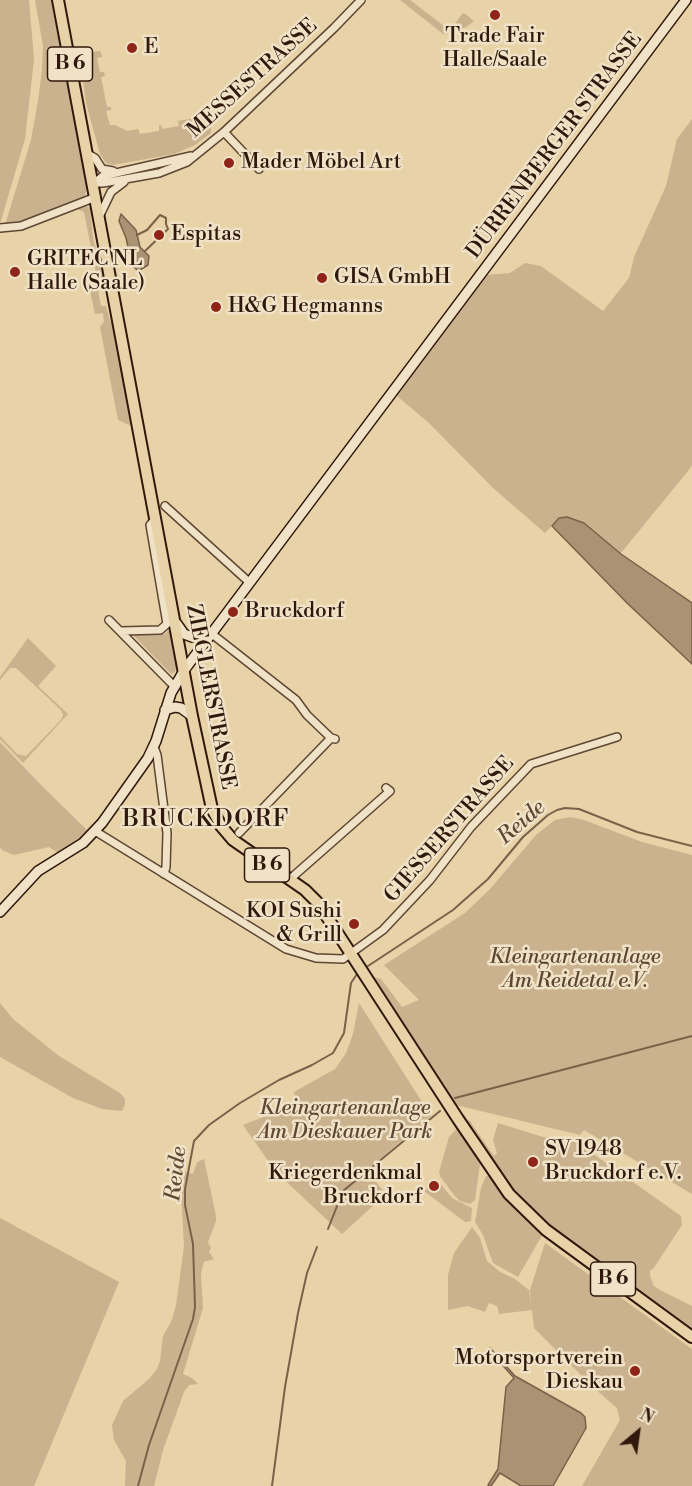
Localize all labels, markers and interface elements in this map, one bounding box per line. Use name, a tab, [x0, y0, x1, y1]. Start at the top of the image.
marker: Trade Fair Halle/Saale	[488, 8, 502, 22]
street label: MESSESTRASSE	[183, 14, 323, 144]
place label: Trade Fair Halle/Saale	[443, 24, 547, 74]
street label: DÜRRENBERGER STRASSE	[462, 28, 648, 264]
place label: E	[144, 35, 159, 61]
marker: E	[125, 41, 139, 55]
road number: B 6	[48, 47, 92, 81]
place label: Mader Möbel Art	[241, 150, 401, 176]
marker: Mader Möbel Art	[222, 156, 236, 170]
place label: Espitas	[171, 222, 241, 248]
marker: Espitas	[152, 228, 166, 242]
place label: GRITEC NL Halle (Saale)	[27, 247, 145, 297]
marker: GRITEC NL Halle (Saale)	[8, 265, 22, 279]
place label: GISA GmbH	[334, 265, 451, 291]
marker: GISA GmbH	[315, 271, 329, 285]
place label: H&G Hegmanns	[228, 294, 383, 320]
marker: H&G Hegmanns	[209, 300, 223, 314]
place label: Bruckdorf	[245, 599, 344, 625]
street label: ZIEGLERSTRASSE	[180, 602, 240, 792]
marker: Bruckdorf	[226, 605, 240, 619]
street label: GIESSERSTRASSE	[380, 752, 520, 908]
water label: Reide	[493, 795, 551, 851]
district label: BRUCKDORF	[122, 806, 290, 834]
road number: B 6	[244, 848, 290, 882]
place label: KOI Sushi & Grill	[246, 899, 342, 949]
marker: KOI Sushi & Grill	[347, 917, 361, 931]
park label: Kleingartenanlage Am Reidetal e.V.	[489, 945, 661, 995]
park label: Kleingartenanlage Am Dieskauer Park	[258, 1096, 432, 1146]
place label: SV 1948 Bruckdorf e.V.	[545, 1137, 681, 1187]
water label: Reide	[161, 1145, 193, 1203]
marker: SV 1948 Bruckdorf e.V.	[526, 1155, 540, 1169]
place label: Kriegerdenkmal Bruckdorf	[268, 1161, 422, 1211]
marker: Kriegerdenkmal Bruckdorf	[427, 1179, 441, 1193]
road number: B 6	[590, 1262, 636, 1296]
place label: Motorsportverein Dieskau	[455, 1346, 623, 1396]
marker: Motorsportverein Dieskau	[628, 1364, 642, 1378]
north arrow	[608, 1402, 668, 1462]
text: N	[636, 1404, 657, 1428]

